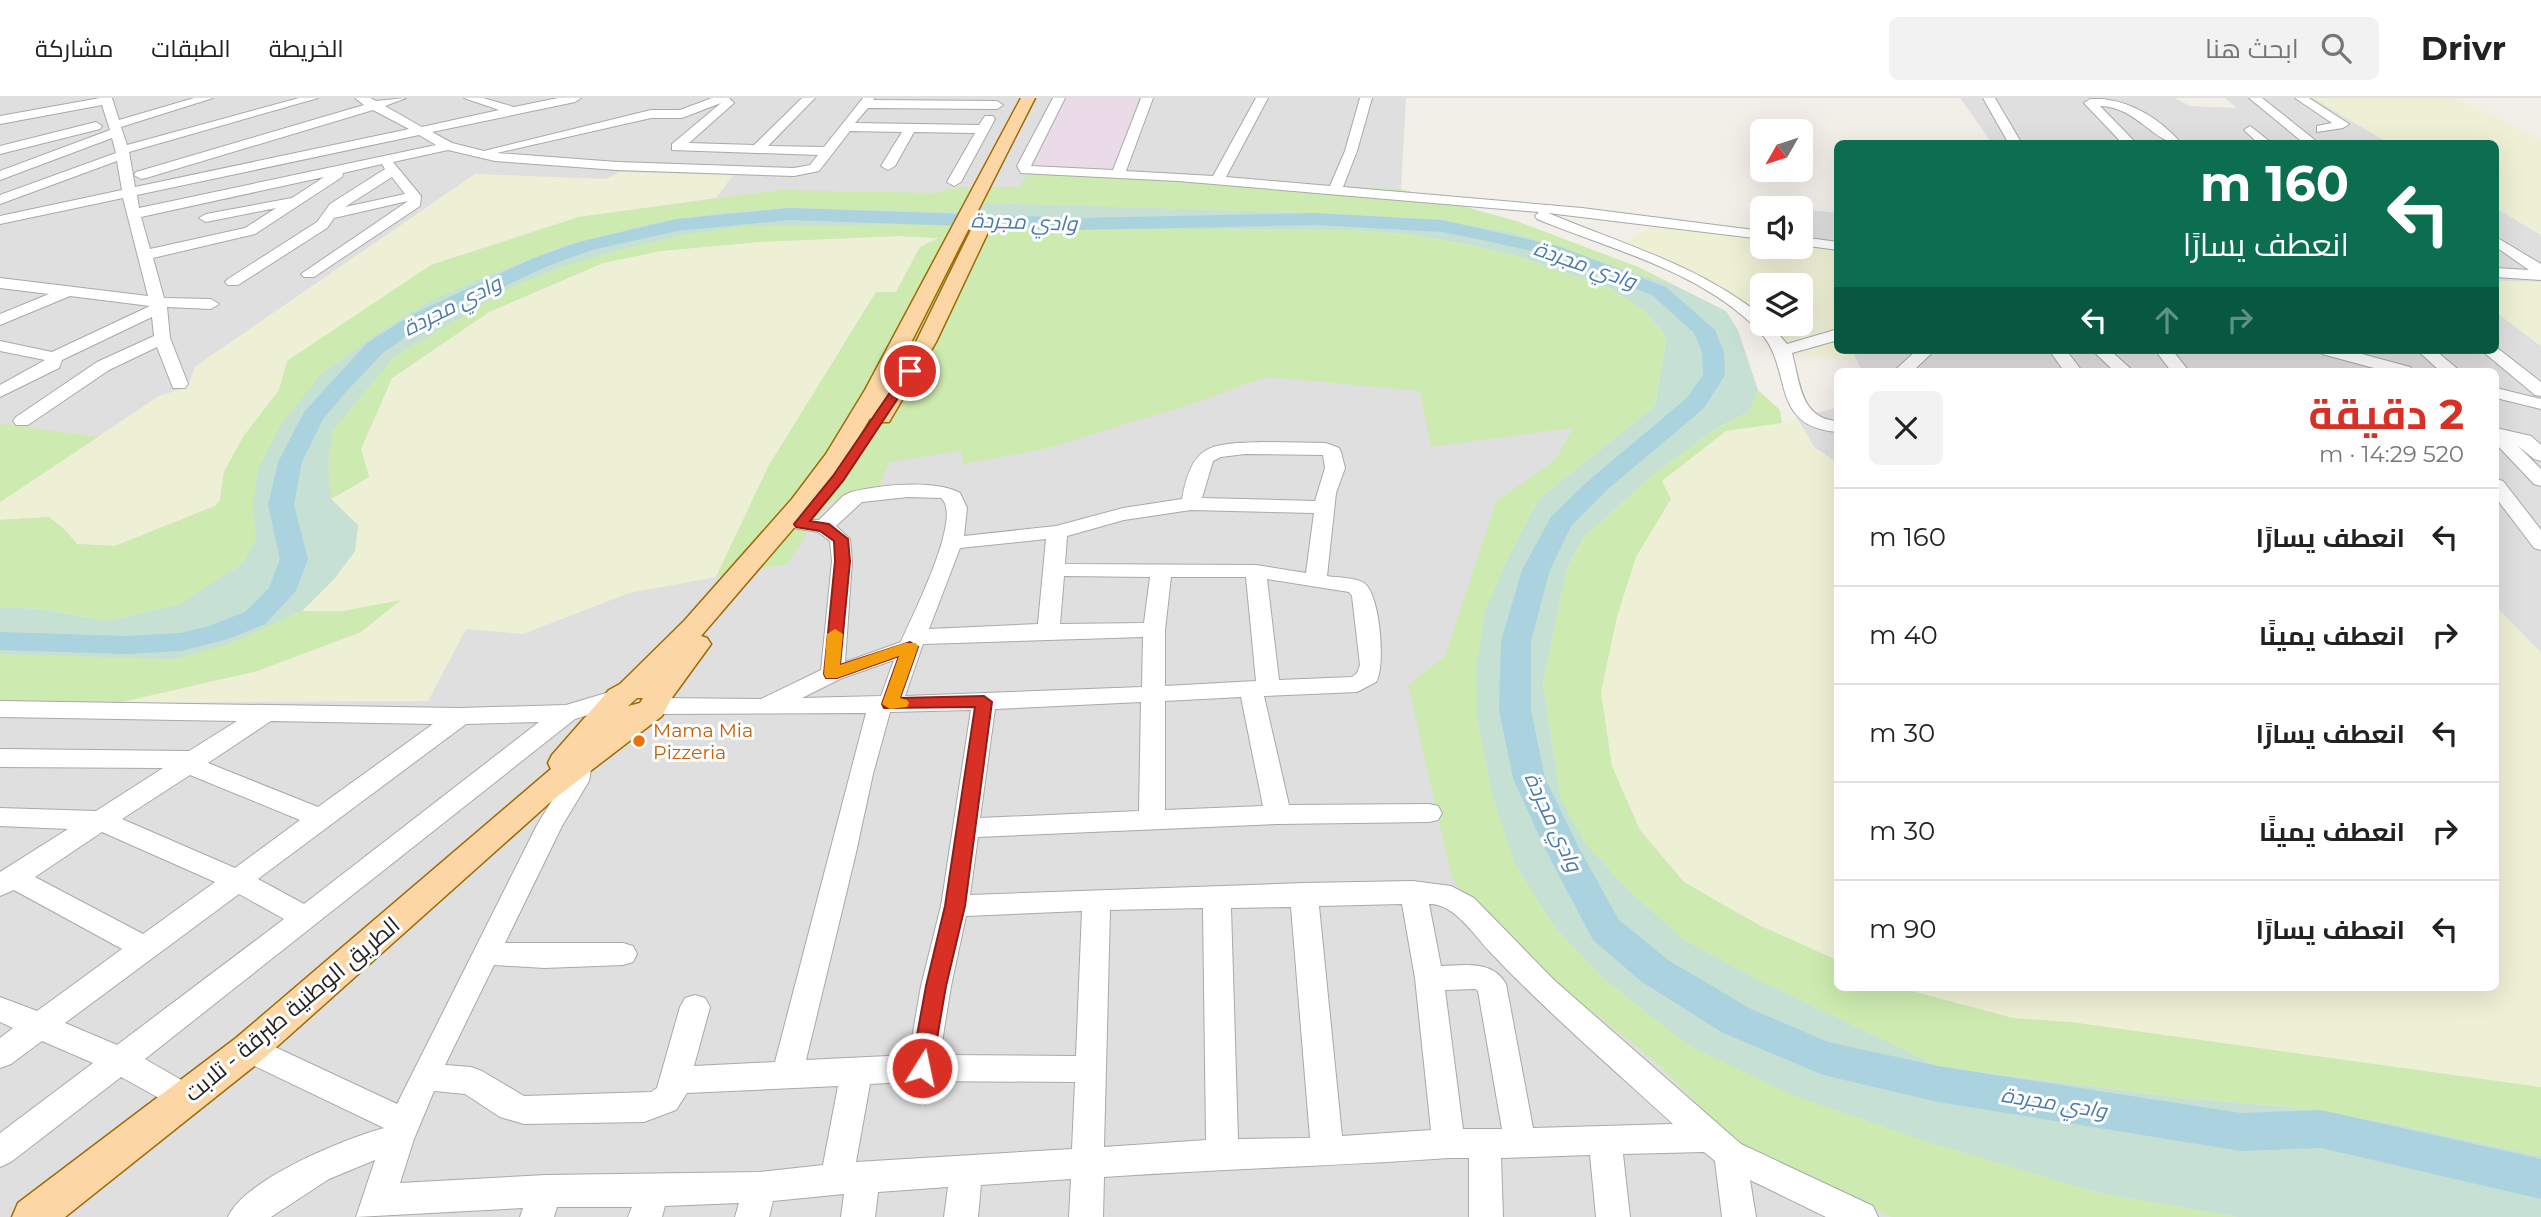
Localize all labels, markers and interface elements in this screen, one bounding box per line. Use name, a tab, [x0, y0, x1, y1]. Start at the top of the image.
search box	[1889, 17, 2379, 80]
text: Drivr	[2421, 28, 2506, 68]
icon: search	[2317, 29, 2355, 67]
text: ابحث هنا	[2205, 33, 2299, 65]
text: مشاركة	[35, 34, 113, 63]
text: الطبقات	[151, 34, 231, 63]
text: الخريطة	[269, 34, 344, 63]
north arrow	[1750, 119, 1813, 182]
map controls	[1750, 119, 1813, 336]
text: 160 m	[2200, 154, 2349, 213]
icon: left	[2373, 168, 2464, 259]
button: sound	[1750, 196, 1813, 259]
water label: وادي مجردة	[970, 207, 1079, 241]
text: انعطف يسارًا	[2183, 225, 2349, 264]
water label: وادي مجردة	[1529, 235, 1641, 299]
water label: وادي مجردة	[399, 270, 509, 345]
button: layers	[1750, 273, 1813, 336]
icon: left	[2075, 301, 2113, 339]
icon: ahead	[2148, 301, 2186, 339]
icon: right	[2221, 301, 2259, 339]
pin	[880, 341, 940, 401]
icon: arrive	[891, 352, 929, 390]
text: 2 دقيقة	[2309, 388, 2464, 440]
button: close	[1869, 391, 1943, 465]
text: 520 m · 14:29	[2319, 440, 2464, 468]
icon: left	[2426, 518, 2464, 556]
text: 160 m	[1869, 521, 1946, 553]
text: انعطف يسارًا	[2256, 522, 2405, 554]
icon: right	[2426, 616, 2464, 654]
text: 40 m	[1869, 619, 1938, 651]
text: انعطف يمينًا	[2259, 620, 2405, 652]
icon: left	[2426, 714, 2464, 752]
text: 30 m	[1869, 717, 1935, 749]
text: انعطف يسارًا	[2256, 718, 2405, 750]
place label: Mama Mia Pizzeria	[653, 719, 753, 764]
marker: Mama Mia Pizzeria	[631, 733, 647, 749]
water label: وادي مجردة	[1515, 768, 1588, 879]
icon: right	[2426, 812, 2464, 850]
text: 30 m	[1869, 815, 1935, 847]
text: انعطف يمينًا	[2259, 816, 2405, 848]
icon: left	[2426, 910, 2464, 948]
street label: الطريق الوطنية طبرقة - تلابت	[179, 911, 405, 1107]
text: 90 m	[1869, 913, 1936, 945]
text: انعطف يسارًا	[2256, 914, 2405, 946]
position arrow	[885, 1031, 959, 1105]
water label: وادي مجردة	[1999, 1082, 2110, 1128]

